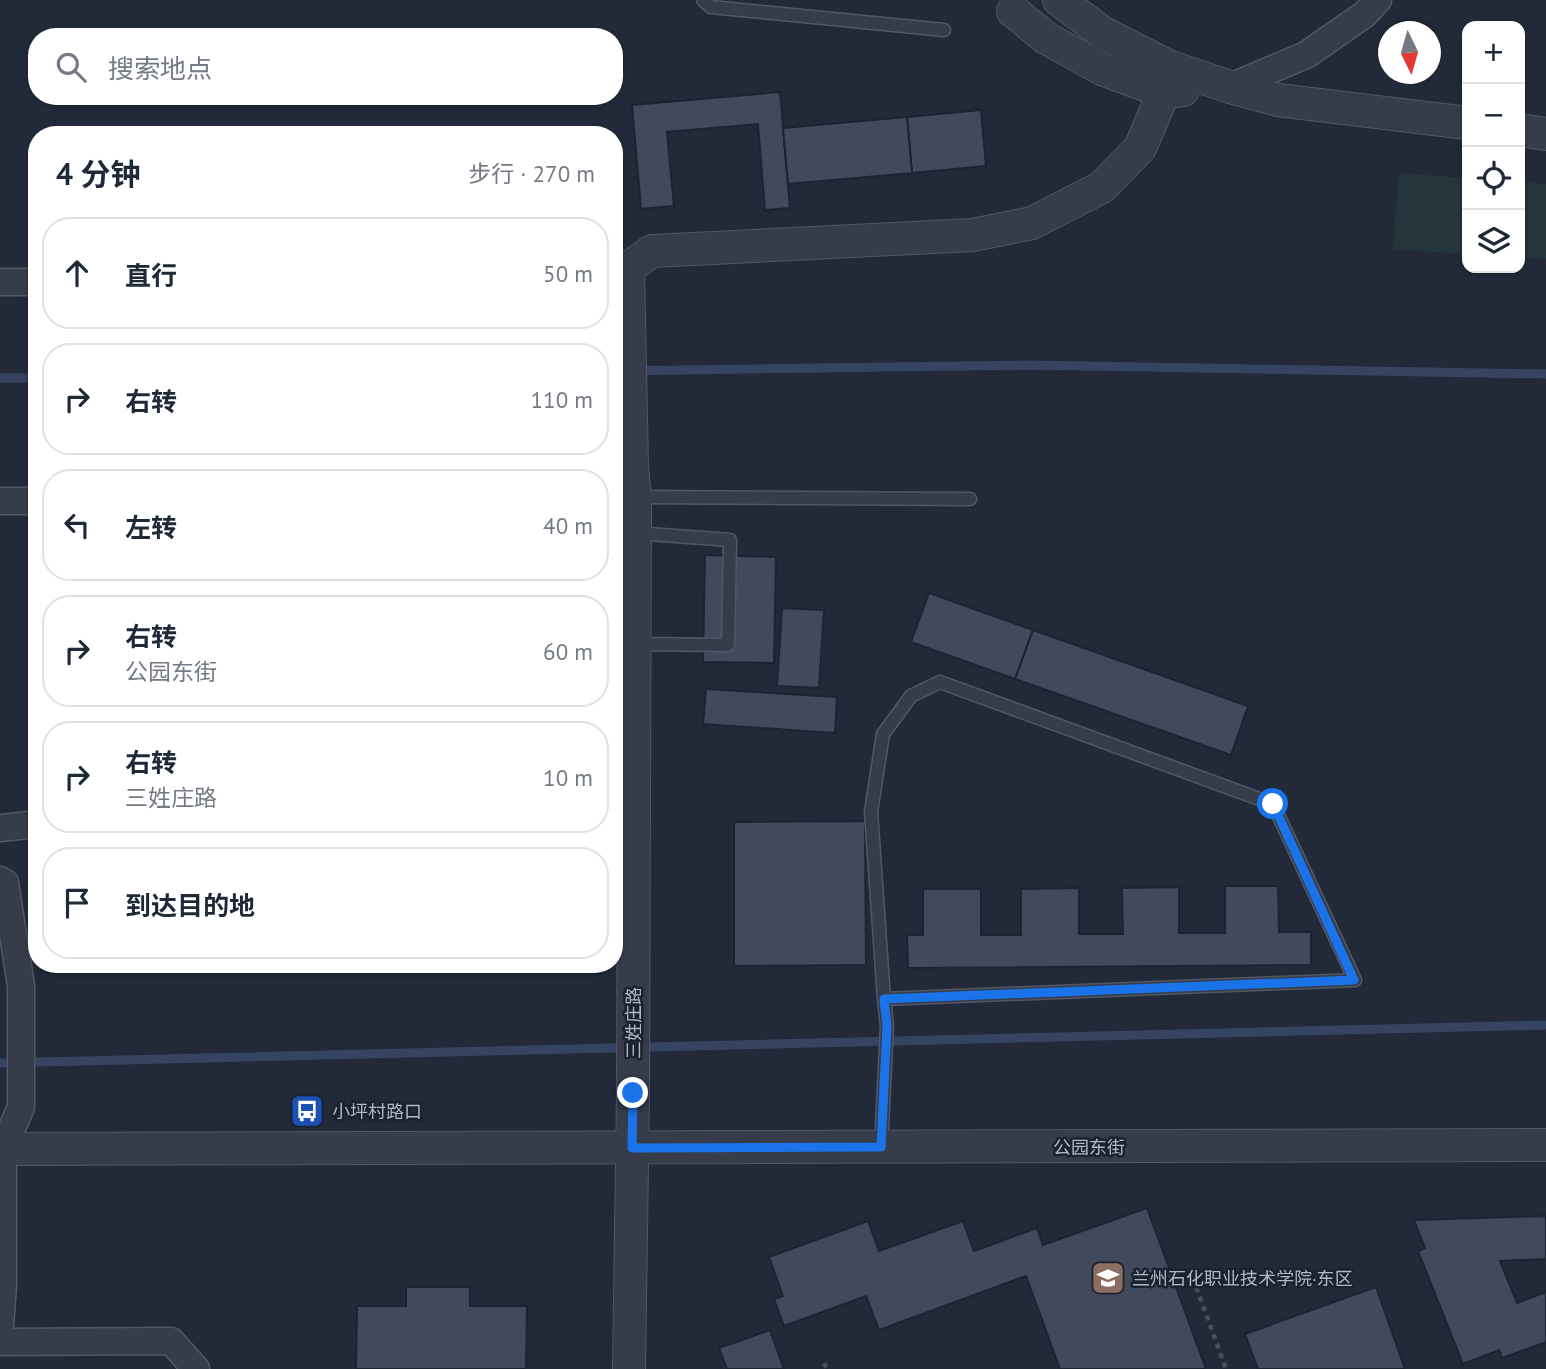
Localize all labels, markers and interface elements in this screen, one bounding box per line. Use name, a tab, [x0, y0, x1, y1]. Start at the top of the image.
north arrow	[1378, 21, 1441, 84]
map controls	[1462, 21, 1525, 273]
button: +	[1462, 21, 1525, 84]
search box	[28, 28, 623, 105]
icon: search	[52, 48, 90, 86]
text: 搜索地点	[108, 52, 212, 85]
button: −	[1462, 84, 1525, 147]
button: locate	[1462, 147, 1525, 210]
text: 4 分钟	[56, 154, 141, 193]
text: 步行 · 270 m	[468, 159, 595, 188]
button: layers	[1462, 210, 1525, 273]
icon: ahead	[58, 254, 96, 292]
text: 直行	[125, 259, 177, 292]
text: 50 m	[543, 259, 593, 288]
icon: right	[58, 380, 96, 418]
text: 右转	[125, 385, 177, 418]
text: 110 m	[531, 385, 593, 414]
icon: left	[58, 506, 96, 544]
text: 左转	[125, 511, 177, 544]
text: 40 m	[543, 511, 593, 540]
text: 右转	[125, 620, 177, 653]
icon: right	[58, 632, 96, 670]
text: 60 m	[543, 637, 593, 666]
text: 公园东街	[125, 657, 217, 686]
text: 右转	[125, 746, 177, 779]
icon: right	[58, 758, 96, 796]
text: 10 m	[543, 763, 593, 792]
text: 三姓庄路	[125, 783, 217, 812]
route start	[1257, 788, 1288, 819]
icon: arrive	[58, 884, 96, 922]
text: 到达目的地	[125, 889, 255, 922]
street label: 三姓庄路	[622, 987, 645, 1059]
route end	[617, 1077, 648, 1108]
bus stop icon: 小坪村路口	[288, 1092, 326, 1130]
place label: 小坪村路口	[332, 1100, 422, 1123]
street label: 公园东街	[1053, 1136, 1125, 1159]
school or university icon: 兰州石化职业技术学院·东区	[1089, 1259, 1127, 1297]
place label: 兰州石化职业技术学院·东区	[1132, 1267, 1353, 1290]

